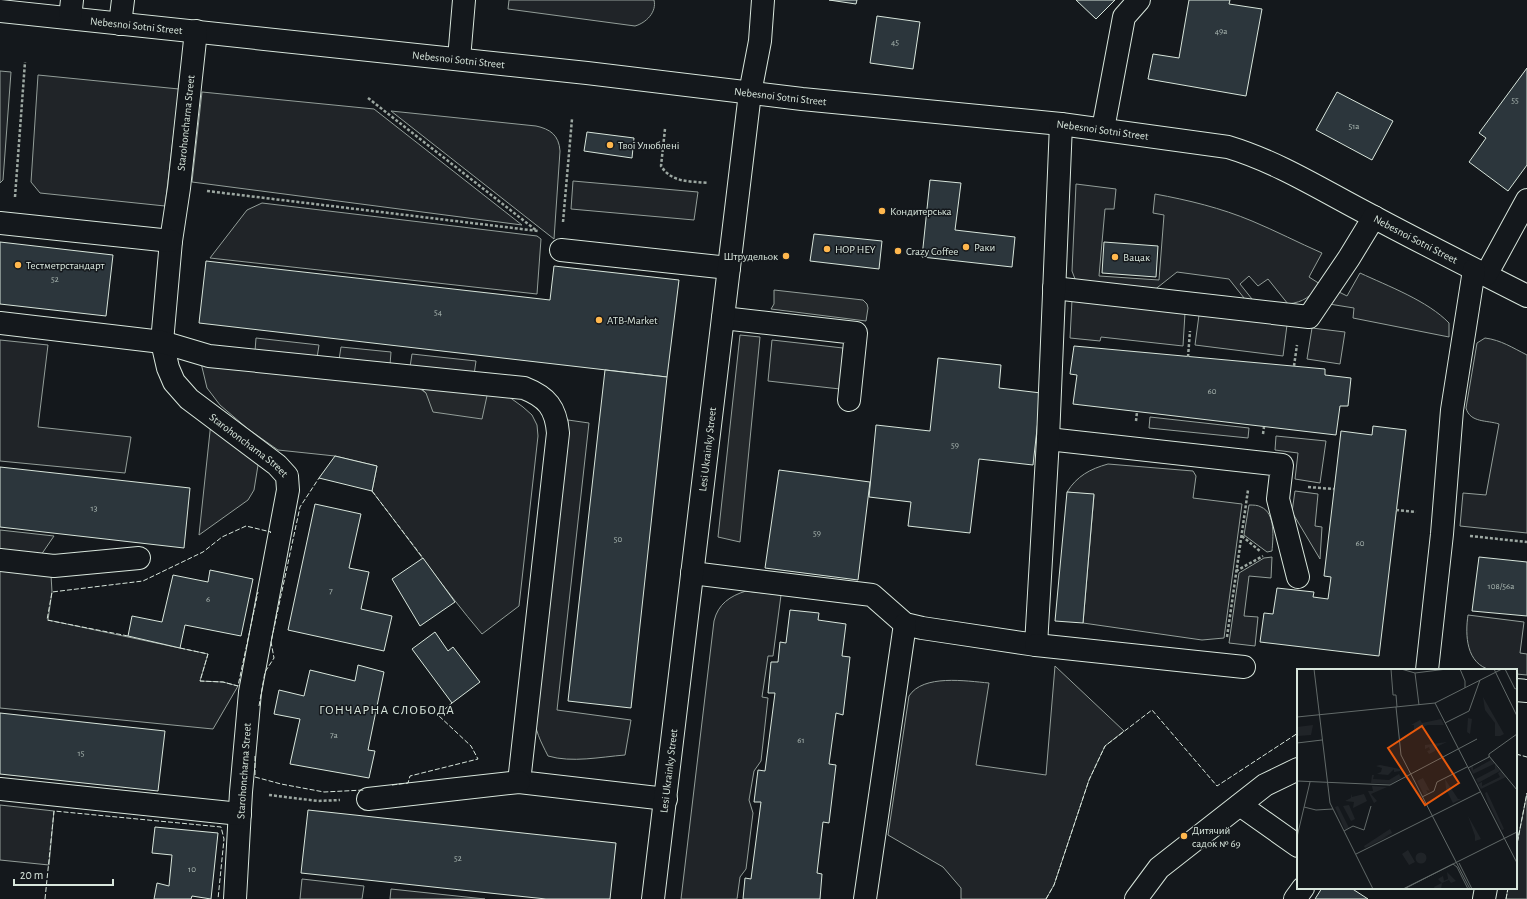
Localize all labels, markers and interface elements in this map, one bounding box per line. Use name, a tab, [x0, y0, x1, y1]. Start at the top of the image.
street label: Nebesnoi Sotni Street	[90, 15, 183, 36]
house number: 49а	[1215, 27, 1227, 36]
house number: 45	[891, 38, 899, 47]
street label: Nebesnoi Sotni Street	[412, 49, 506, 70]
street label: Starohoncharna Street	[175, 74, 197, 171]
street label: Nebesnoi Sotni Street	[734, 85, 827, 107]
house number: 55	[1511, 96, 1519, 105]
street label: Nebesnoi Sotni Street	[1056, 118, 1150, 142]
house number: 51а	[1349, 122, 1359, 131]
marker: Твої Улюблені	[605, 140, 615, 150]
place label: Твої Улюблені	[618, 140, 679, 151]
marker: Кондитерська	[877, 206, 887, 216]
place label: Кондитерська	[890, 206, 952, 217]
street label: Nebesnoi Sotni Street	[1372, 213, 1460, 266]
marker: Раки	[961, 242, 971, 252]
place label: Раки	[974, 242, 995, 253]
marker: HOP HEY	[822, 244, 832, 254]
place label: HOP HEY	[835, 244, 876, 255]
marker: Crazy Coffee	[893, 246, 903, 256]
place label: Crazy Coffee	[906, 246, 958, 257]
place label: Штрудельок	[724, 251, 778, 262]
marker: Штрудельок	[781, 251, 791, 261]
marker: Вацак	[1110, 252, 1120, 262]
place label: Вацак	[1123, 252, 1150, 263]
marker: Тестметрстандарт	[13, 260, 23, 270]
place label: Тестметрстандарт	[26, 260, 105, 271]
house number: 52	[51, 275, 59, 284]
house number: 54	[434, 308, 443, 317]
marker: ATB-Market	[594, 315, 604, 325]
place label: ATB-Market	[607, 315, 658, 326]
house number: 60	[1208, 387, 1217, 396]
street label: Lesi Ukrainky Street	[697, 406, 718, 492]
street label: Starohoncharna Street	[208, 411, 291, 479]
house number: 59	[951, 441, 959, 450]
house number: 13	[91, 504, 98, 513]
house number: 59	[813, 529, 821, 538]
house number: 50	[614, 535, 623, 544]
house number: 60	[1356, 539, 1365, 548]
house number: 108/56а	[1488, 582, 1514, 591]
house number: 7	[329, 587, 333, 596]
house number: 6	[206, 595, 210, 604]
inset map	[1297, 669, 1517, 889]
district label: ГОНЧАРНА СЛОБОДА	[319, 704, 455, 717]
street label: Starohoncharna Street	[235, 722, 253, 819]
street label: Lesi Ukrainky Street	[658, 728, 679, 813]
house number: 7а	[330, 731, 338, 740]
house number: 61	[797, 736, 805, 745]
house number: 15	[78, 749, 85, 758]
place label: Дитячий садок № 69	[1192, 825, 1241, 849]
marker: Дитячий садок № 69	[1179, 831, 1189, 841]
house number: 52	[454, 854, 462, 863]
scale bar	[14, 861, 113, 887]
house number: 10	[188, 865, 196, 874]
text: 20 m	[20, 869, 43, 881]

